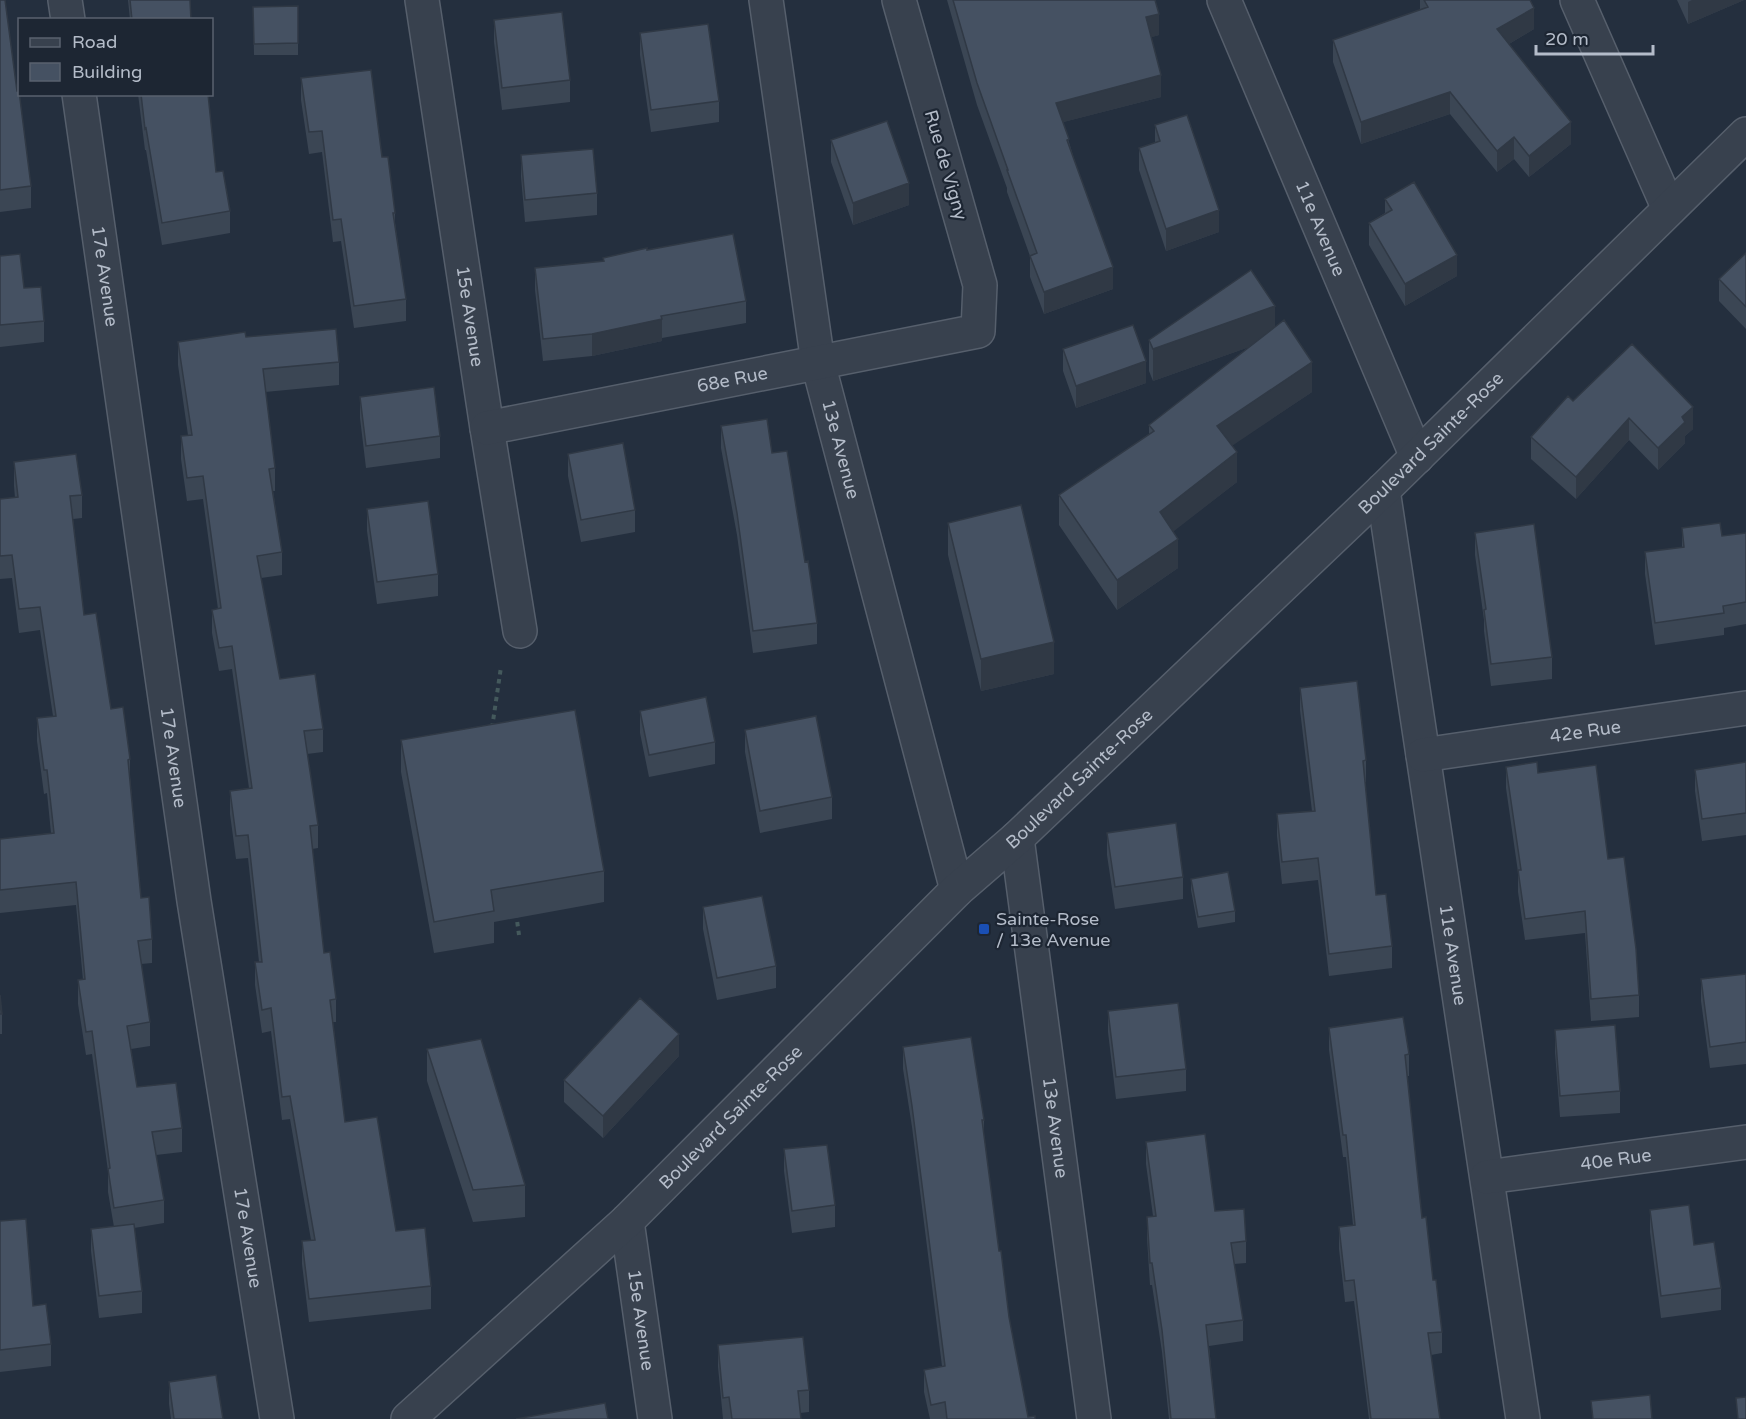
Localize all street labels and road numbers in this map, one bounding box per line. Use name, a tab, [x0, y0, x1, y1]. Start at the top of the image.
street label: Rue de Vigny	[920, 107, 972, 223]
street label: 11e Avenue	[1291, 177, 1350, 280]
street label: 17e Avenue	[87, 224, 123, 328]
street label: 15e Avenue	[452, 264, 489, 368]
street label: 68e Rue	[695, 362, 769, 397]
street label: Boulevard Sainte-Rose	[1353, 367, 1508, 519]
street label: 13e Avenue	[817, 397, 864, 501]
street label: Boulevard Sainte-Rose	[1001, 704, 1157, 854]
street label: 17e Avenue	[155, 705, 192, 809]
street label: 42e Rue	[1548, 715, 1622, 747]
street label: 11e Avenue	[1435, 903, 1472, 1007]
street label: Boulevard Sainte-Rose	[654, 1040, 807, 1194]
street label: 13e Avenue	[1038, 1075, 1073, 1179]
street label: 40e Rue	[1579, 1144, 1653, 1175]
street label: 17e Avenue	[229, 1185, 267, 1290]
street label: 15e Avenue	[623, 1268, 659, 1372]

